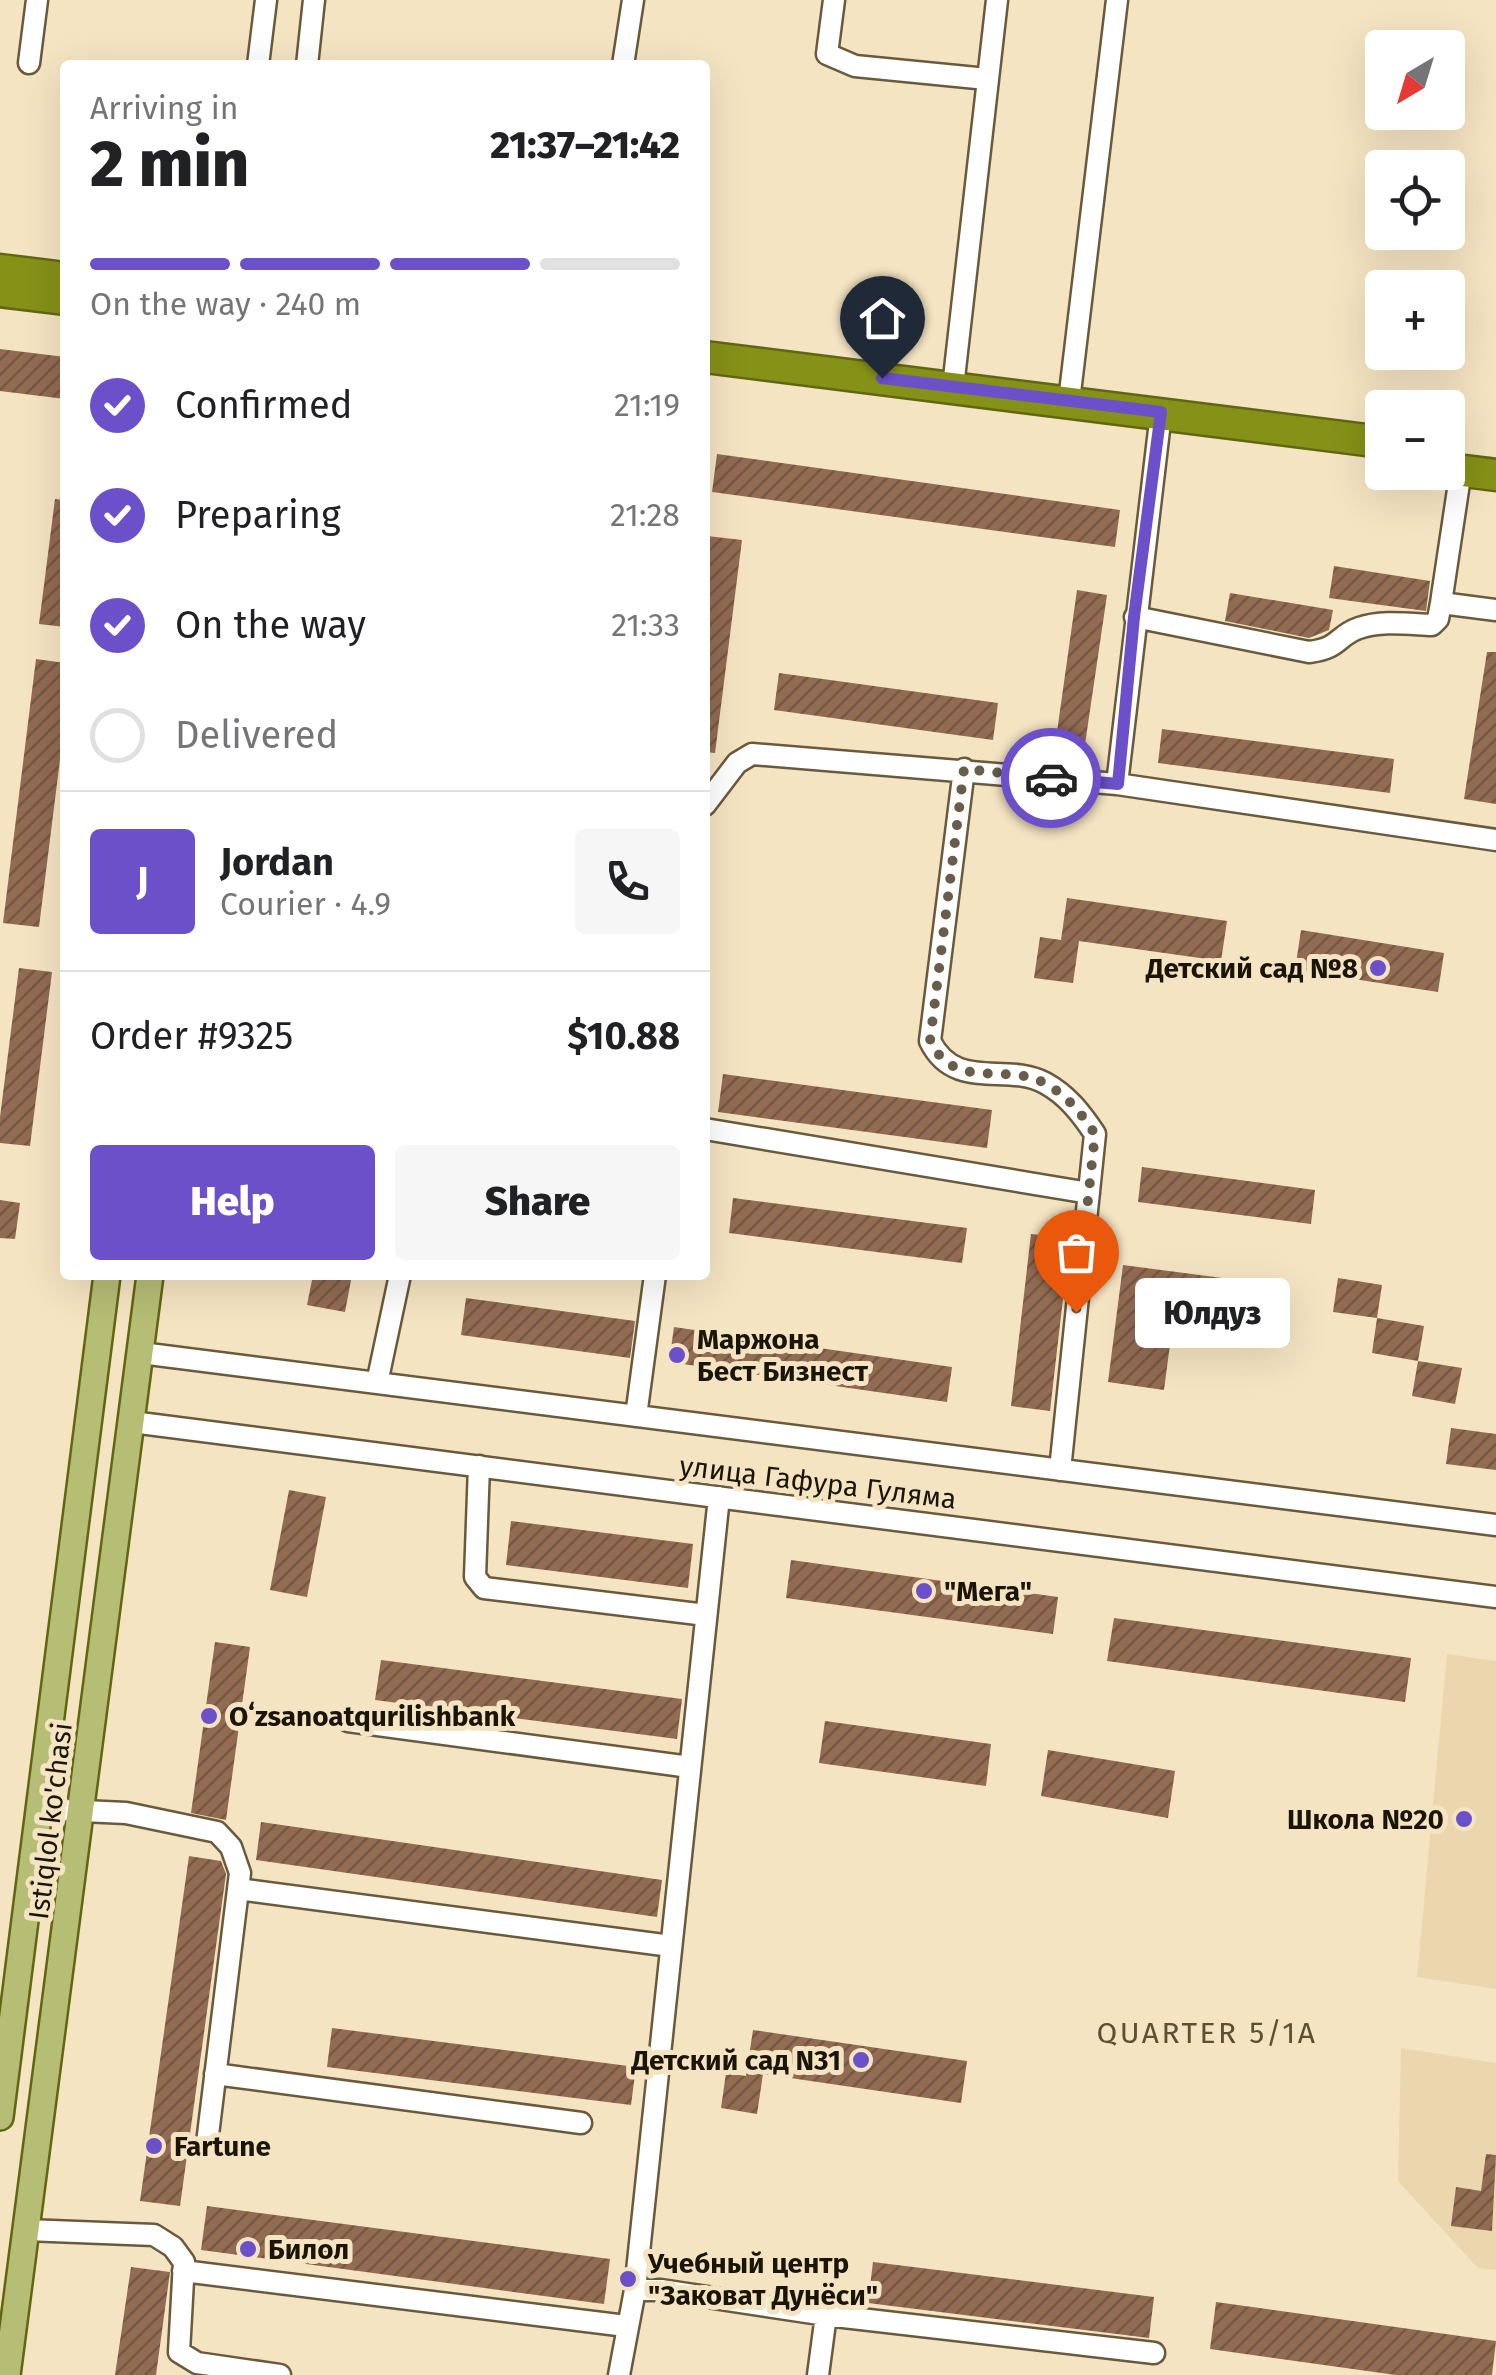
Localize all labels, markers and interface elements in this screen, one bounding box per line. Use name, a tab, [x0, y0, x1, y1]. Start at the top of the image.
north arrow	[1365, 30, 1465, 130]
map controls	[1365, 30, 1465, 490]
text: Arriving in	[90, 89, 238, 127]
text: 21:37–21:42	[490, 122, 680, 168]
text: 2 min	[90, 125, 249, 203]
button: locate	[1365, 150, 1465, 250]
button: +	[1365, 270, 1465, 370]
pin	[840, 276, 925, 379]
text: On the way · 240 m	[90, 285, 361, 323]
icon: home	[855, 291, 910, 346]
icon: check	[90, 378, 145, 433]
text: Confirmed	[175, 382, 353, 428]
text: 21:19	[614, 386, 680, 424]
button: −	[1365, 390, 1465, 490]
icon: check	[90, 488, 145, 543]
text: Preparing	[175, 492, 341, 538]
text: 21:28	[610, 496, 680, 534]
icon: check	[90, 598, 145, 653]
text: On the way	[175, 602, 366, 648]
text: 21:33	[611, 606, 680, 644]
text: Delivered	[175, 712, 338, 758]
courier	[1001, 728, 1101, 828]
icon: car	[1024, 751, 1079, 806]
button: phone	[575, 829, 680, 934]
text: Jordan	[220, 839, 334, 885]
text: J	[136, 858, 149, 904]
text: Courier · 4.9	[220, 885, 391, 923]
place label: Детский сад №8	[1145, 952, 1358, 985]
marker: Детский сад №8	[1367, 957, 1389, 979]
text: Order #9325	[90, 1013, 293, 1059]
text: $10.88	[567, 1013, 680, 1059]
button: Help	[90, 1145, 375, 1260]
button: Share	[395, 1145, 680, 1260]
pin	[1034, 1210, 1119, 1313]
icon: bag	[1049, 1225, 1104, 1280]
callout: Юлдуз	[1136, 1277, 1291, 1347]
text: Юлдуз	[1163, 1294, 1262, 1332]
place label: Маржона Бест Бизнест	[697, 1323, 869, 1388]
marker: Маржона Бест Бизнест	[666, 1344, 688, 1366]
street label: улица Гафура Гуляма	[678, 1449, 958, 1516]
place label: "Мега"	[944, 1575, 1032, 1608]
marker: "Мега"	[913, 1580, 935, 1602]
place label: Oʻzsanoatqurilishbank	[229, 1700, 516, 1733]
marker: Oʻzsanoatqurilishbank	[198, 1705, 220, 1727]
street label: Istiqlol ko'chasi	[22, 1721, 79, 1921]
place label: Школа №20	[1287, 1803, 1444, 1836]
marker: Школа №20	[1453, 1808, 1475, 1830]
district label: QUARTER 5/1A	[1096, 2015, 1318, 2051]
place label: Детский сад N31	[630, 2044, 841, 2077]
marker: Детский сад N31	[850, 2049, 872, 2071]
place label: Fartune	[174, 2130, 271, 2163]
marker: Fartune	[143, 2135, 165, 2157]
place label: Билол	[268, 2233, 349, 2266]
marker: Билол	[237, 2238, 259, 2260]
place label: Учебный центр "Заковат Дунёси"	[647, 2247, 878, 2312]
marker: Учебный центр "Заковат Дунёси"	[617, 2268, 639, 2290]

